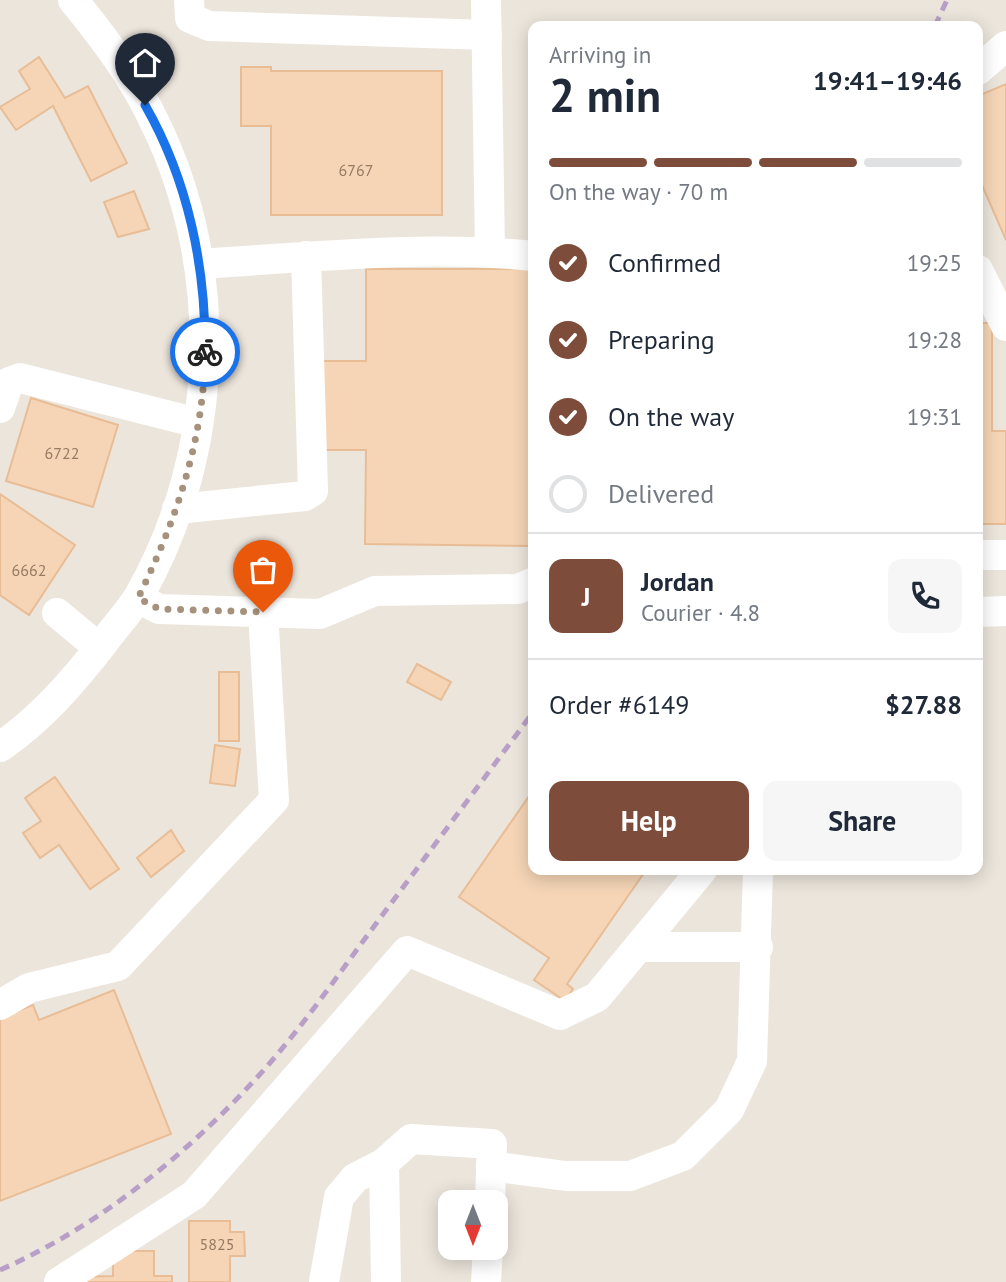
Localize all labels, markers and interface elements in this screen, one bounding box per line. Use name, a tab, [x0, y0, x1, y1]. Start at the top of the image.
pin	[115, 33, 175, 105]
text: Arriving in	[549, 40, 651, 69]
icon: home	[126, 44, 164, 82]
text: 19:41–19:46	[813, 64, 962, 97]
text: 2 min	[549, 65, 661, 125]
house number: 6767	[339, 160, 373, 180]
text: On the way · 70 m	[549, 177, 728, 206]
icon: check	[549, 244, 587, 282]
text: Confirmed	[608, 246, 721, 279]
text: 19:25	[907, 248, 962, 277]
courier	[170, 317, 240, 387]
icon: check	[549, 321, 587, 359]
text: Preparing	[608, 323, 715, 356]
text: 19:28	[907, 325, 962, 354]
icon: bike	[186, 333, 224, 371]
icon: check	[549, 398, 587, 436]
text: On the way	[608, 400, 734, 433]
text: 19:31	[907, 402, 962, 431]
house number: 6722	[45, 443, 79, 463]
text: Delivered	[608, 477, 714, 510]
pin	[233, 540, 293, 612]
icon: bag	[244, 551, 282, 589]
button: phone	[888, 559, 962, 633]
house number: 6662	[12, 560, 46, 580]
text: Jordan	[641, 565, 714, 598]
text: J	[582, 580, 590, 613]
text: Courier · 4.8	[641, 598, 760, 627]
text: Order #6149	[549, 688, 689, 721]
text: $27.88	[885, 688, 962, 721]
button: Help	[549, 781, 749, 861]
button: Share	[763, 781, 962, 861]
north arrow	[438, 1190, 508, 1260]
map controls	[438, 1190, 508, 1260]
house number: 5825	[200, 1234, 234, 1254]

